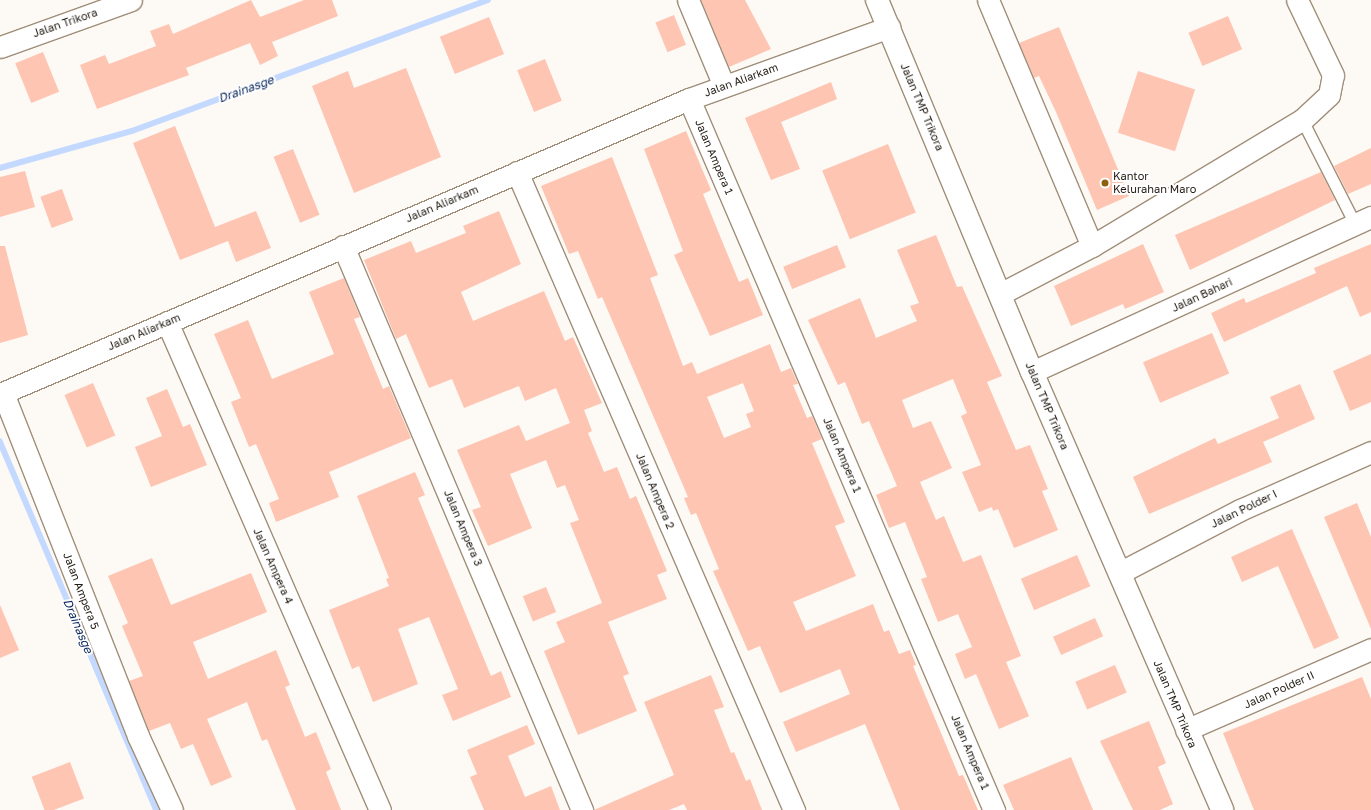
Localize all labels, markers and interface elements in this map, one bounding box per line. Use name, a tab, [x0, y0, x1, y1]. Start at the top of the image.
street label: Jalan Trikora	[31, 6, 99, 40]
street label: Jalan Aliarkam	[702, 61, 780, 99]
street label: Jalan TMP Trikora	[898, 61, 946, 153]
water label: Drainasge	[216, 72, 276, 106]
street label: Jalan Ampera 1	[692, 117, 736, 197]
place label: Kantor Kelurahan Maro	[1113, 170, 1196, 196]
marker: Kantor Kelurahan Maro	[1100, 178, 1110, 188]
street label: Jalan Aliarkam	[404, 183, 480, 225]
street label: Jalan Bahari	[1170, 275, 1234, 315]
street label: Jalan Aliarkam	[106, 311, 182, 353]
street label: Jalan TMP Trikora	[1023, 360, 1071, 452]
street label: Jalan Ampera 1	[820, 415, 864, 495]
street label: Jalan Ampera 2	[633, 451, 677, 531]
street label: Jalan Polder I	[1209, 487, 1279, 531]
street label: Jalan Ampera 3	[441, 488, 485, 568]
street label: Jalan Ampera 4	[250, 526, 296, 606]
street label: Jalan Ampera 5	[60, 551, 102, 631]
water label: Drainasge	[60, 597, 96, 655]
street label: Jalan TMP Trikora	[1151, 658, 1199, 750]
street label: Jalan Polder II	[1242, 669, 1316, 711]
street label: Jalan Ampera 1	[948, 712, 992, 792]

